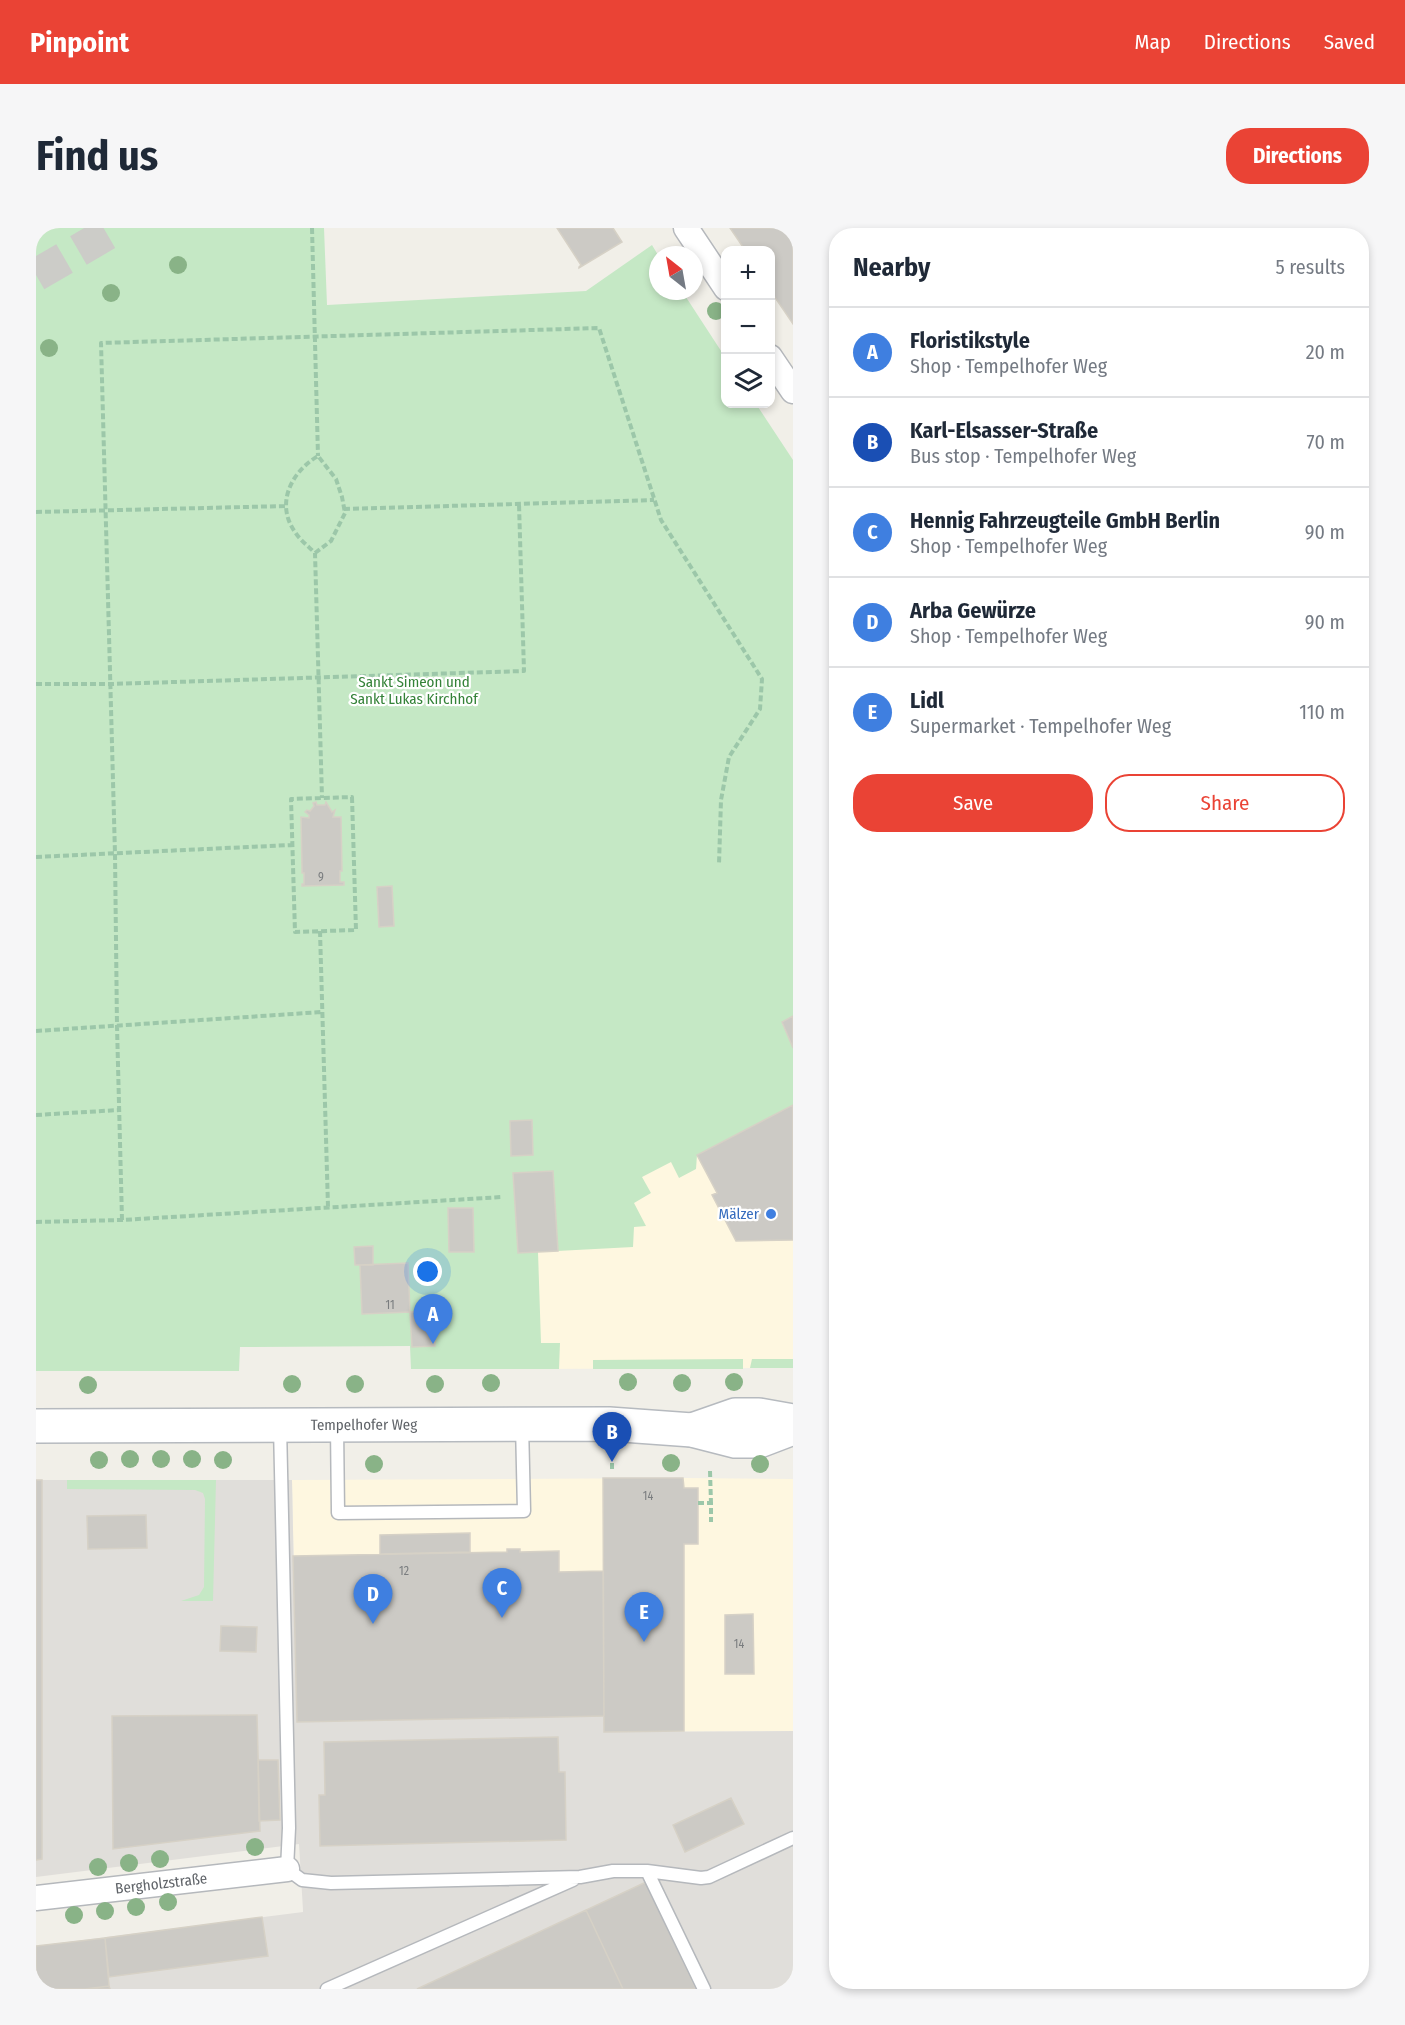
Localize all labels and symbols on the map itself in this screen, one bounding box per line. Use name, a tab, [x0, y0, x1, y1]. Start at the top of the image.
north arrow	[649, 246, 703, 300]
park label: Sankt Simeon und Sankt Lukas Kirchhof	[350, 673, 479, 708]
house number: 9	[318, 870, 324, 884]
place label: Mälzer	[719, 1205, 760, 1223]
marker: Mälzer	[764, 1207, 778, 1221]
your location	[413, 1257, 442, 1286]
pin: A	[414, 1294, 452, 1344]
house number: 11	[385, 1298, 395, 1312]
pin: B	[592, 1412, 632, 1462]
street label: Tempelhofer Weg	[311, 1416, 417, 1434]
house number: 14	[643, 1489, 653, 1503]
house number: 12	[399, 1564, 409, 1578]
pin: C	[482, 1568, 522, 1618]
pin: D	[354, 1574, 392, 1624]
pin: E	[624, 1592, 664, 1642]
house number: 14	[734, 1637, 744, 1651]
street label: Bergholzstraße	[114, 1869, 208, 1898]

